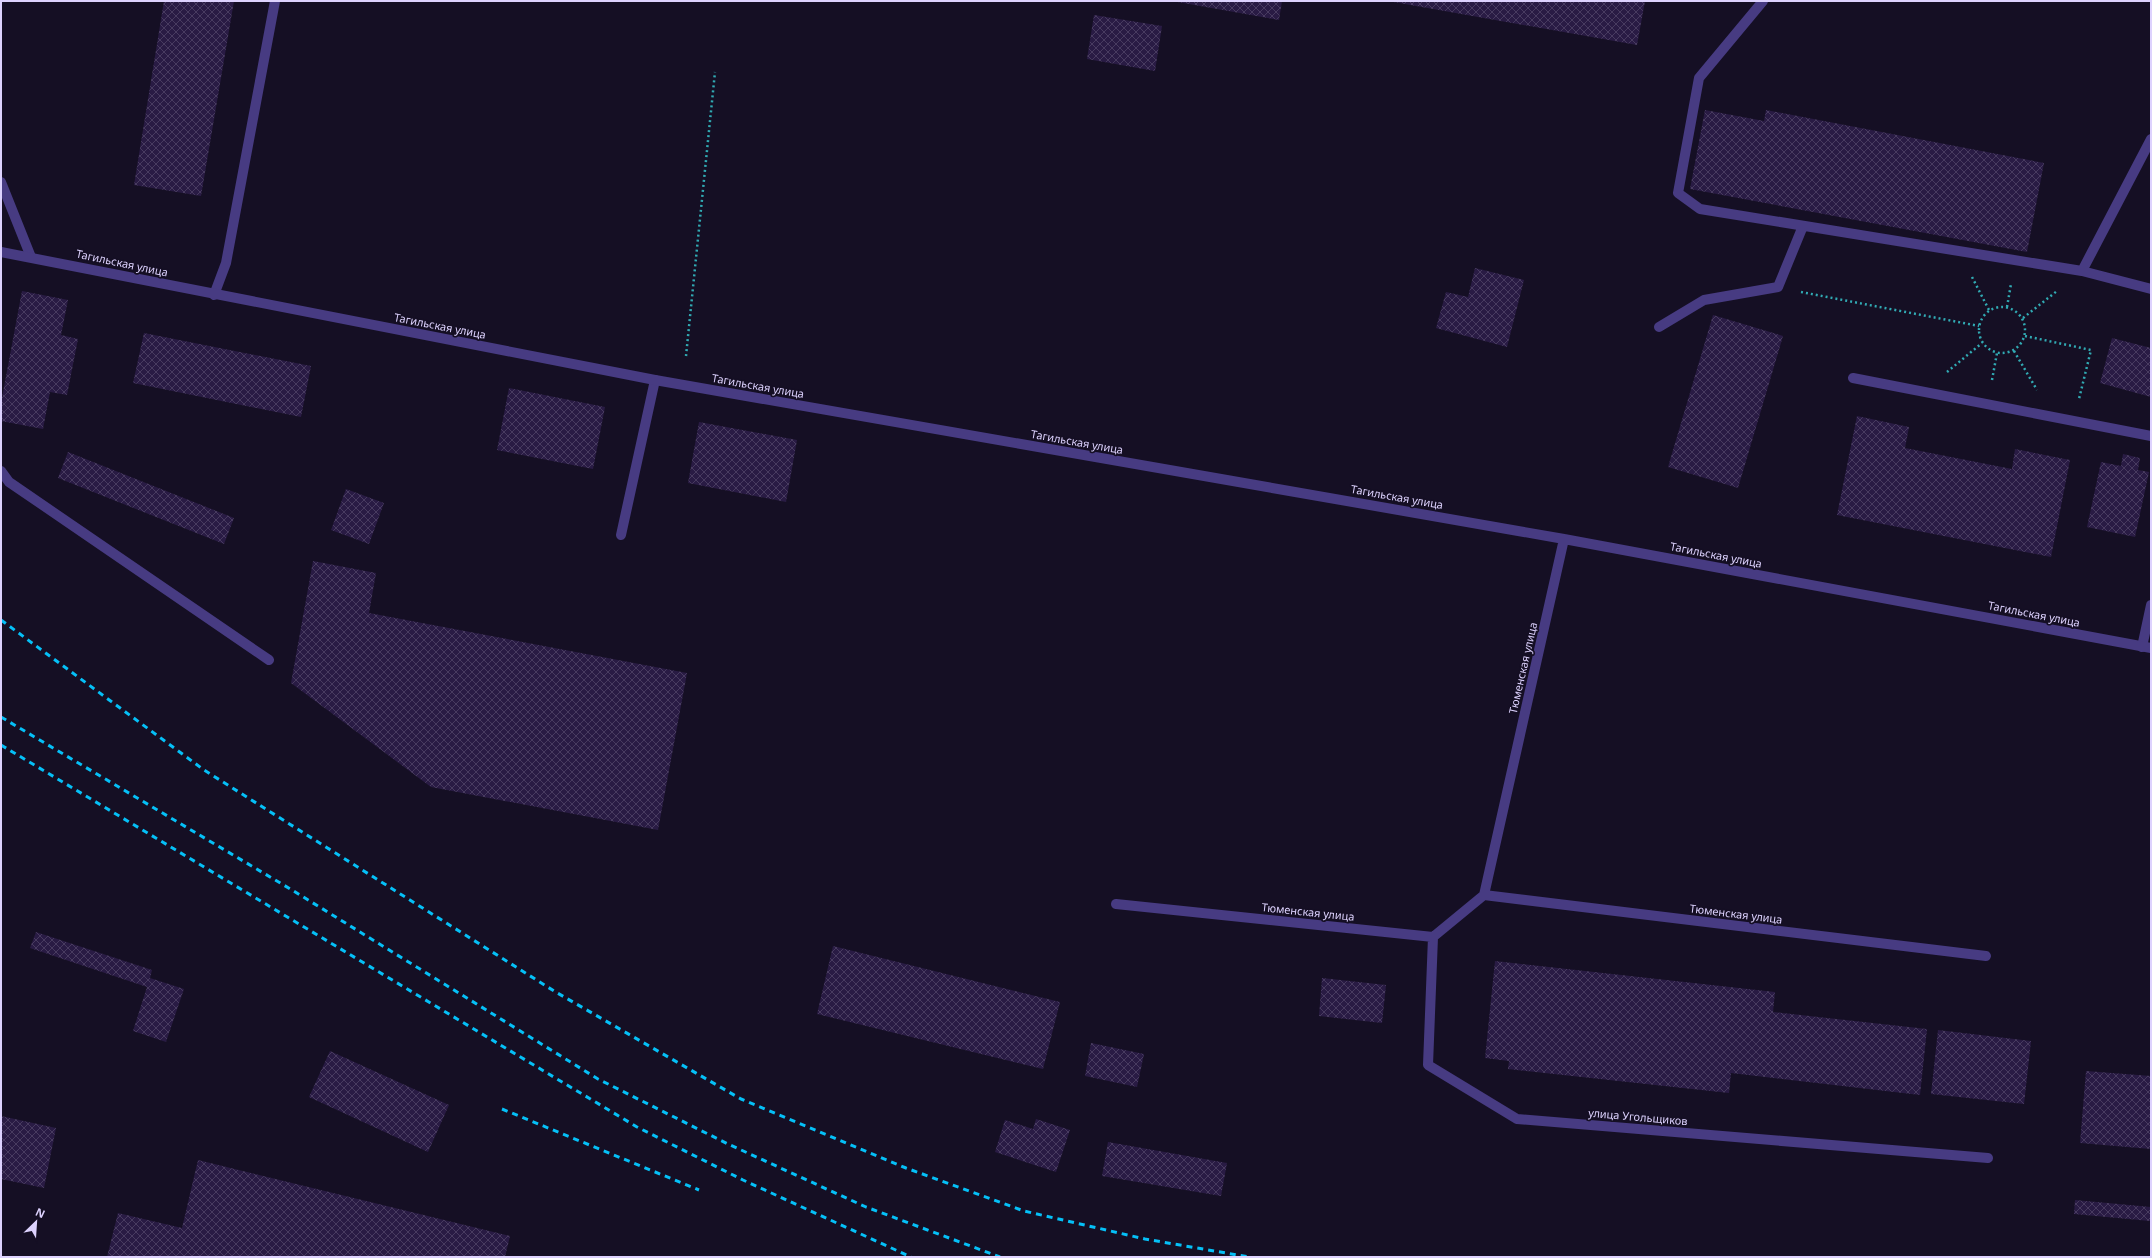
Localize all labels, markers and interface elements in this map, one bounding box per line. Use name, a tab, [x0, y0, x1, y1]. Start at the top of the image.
street label: Тагильская улица	[75, 245, 169, 280]
street label: Тагильская улица	[393, 309, 487, 342]
street label: Тагильская улица	[711, 370, 805, 401]
street label: Тагильская улица	[1030, 426, 1124, 457]
street label: Тагильская улица	[1350, 481, 1444, 512]
street label: Тагильская улица	[1669, 538, 1763, 571]
street label: Тагильская улица	[1987, 597, 2081, 630]
street label: Тюменская улица	[1505, 621, 1540, 715]
street label: Тюменская улица	[1261, 899, 1355, 924]
street label: Тюменская улица	[1689, 900, 1783, 927]
street label: улица Угольщиков	[1588, 1105, 1688, 1128]
north arrow	[16, 1202, 56, 1242]
text: N	[33, 1204, 48, 1221]

